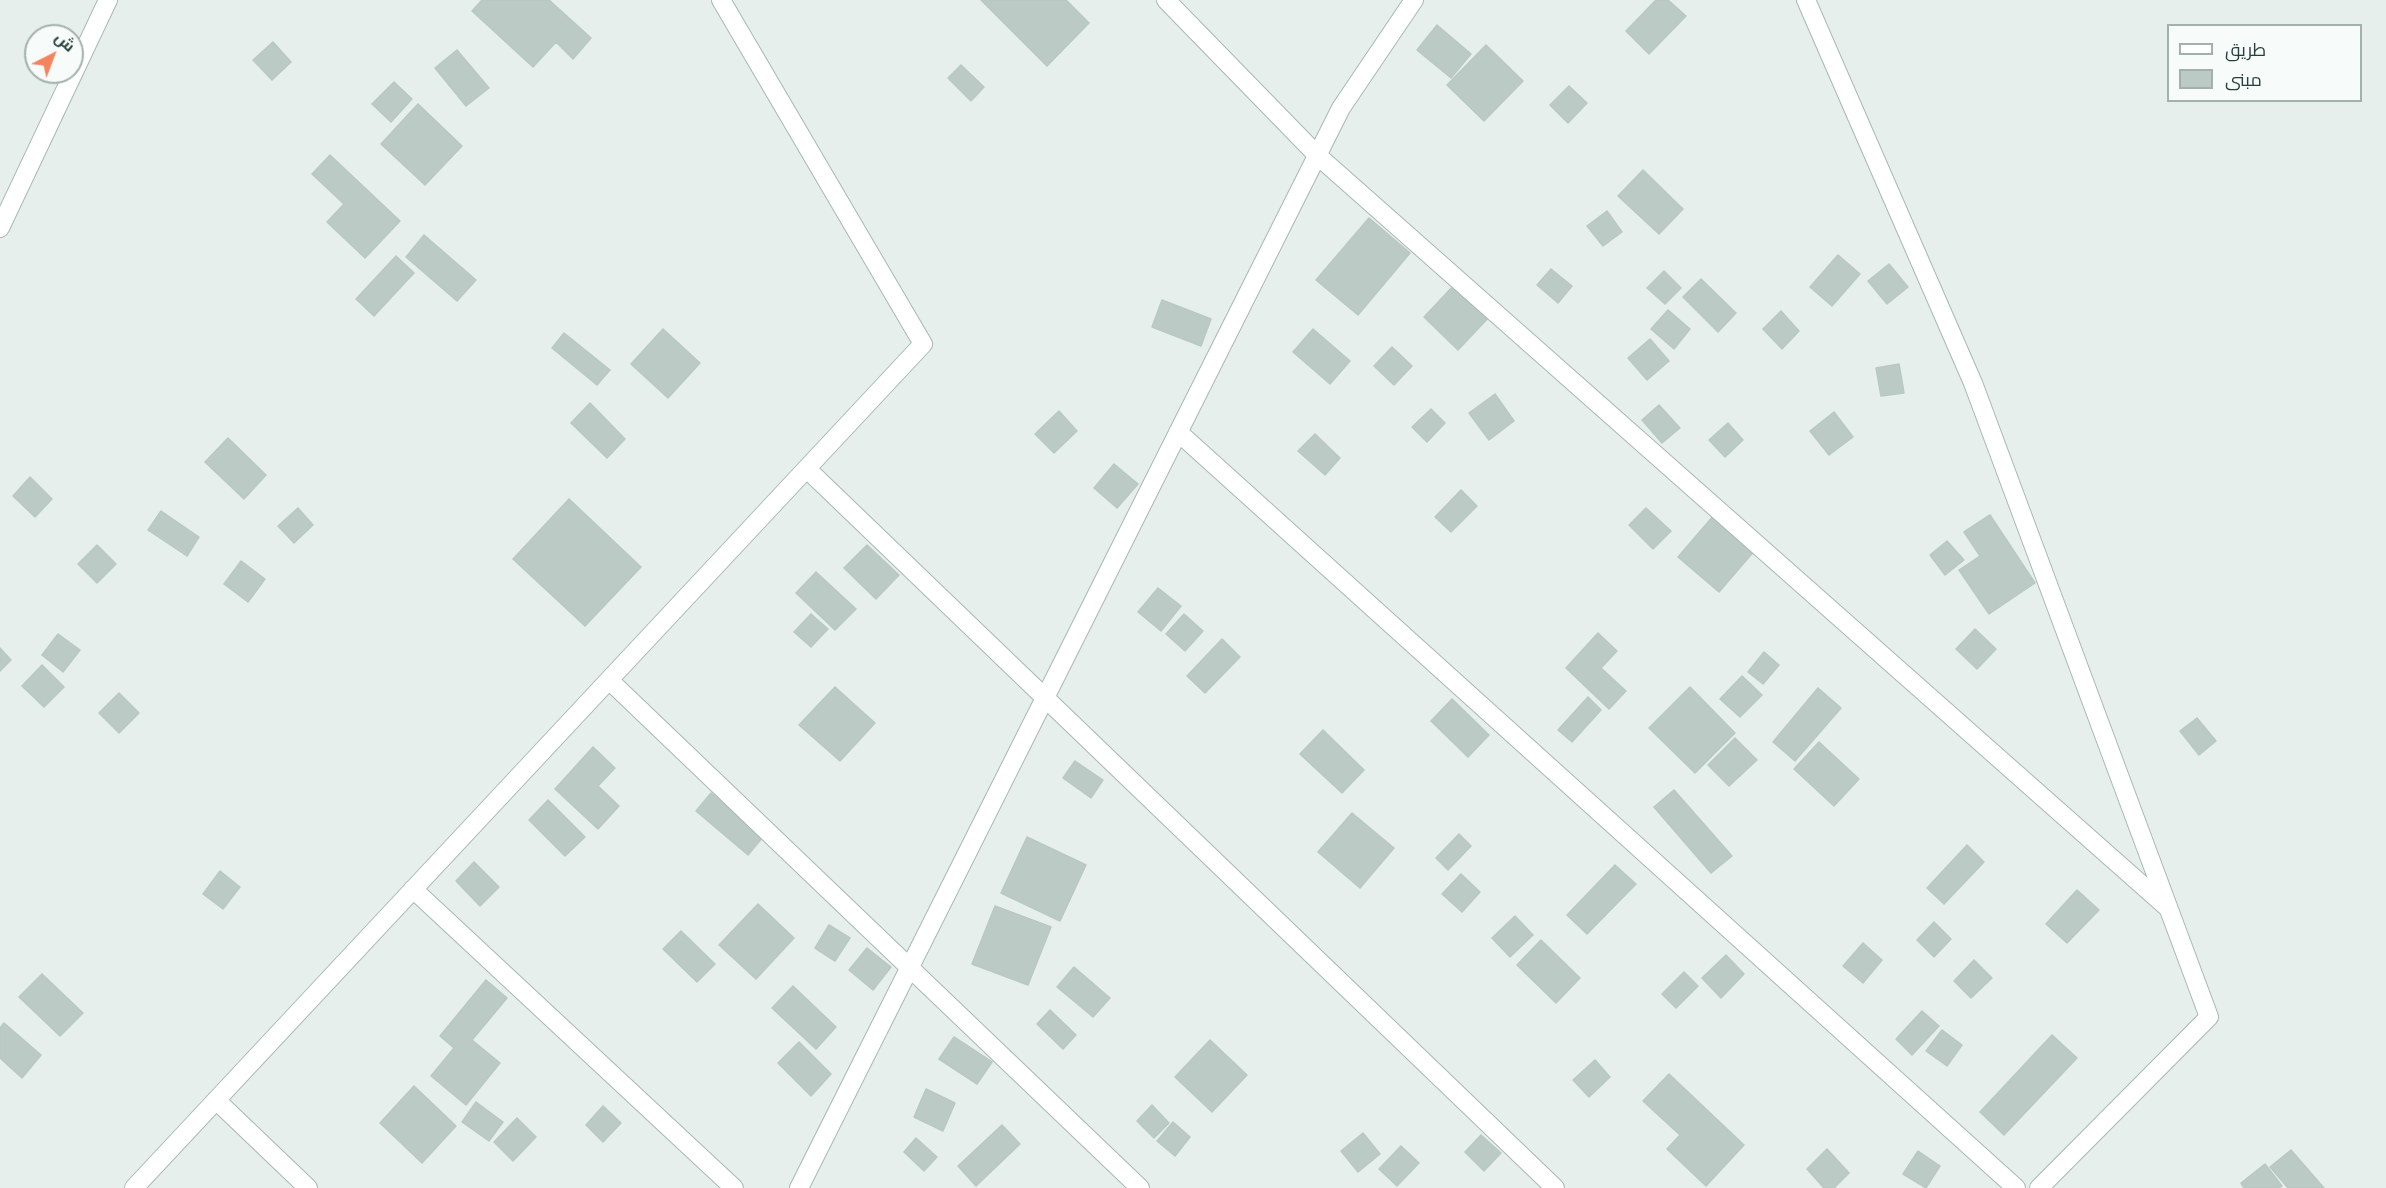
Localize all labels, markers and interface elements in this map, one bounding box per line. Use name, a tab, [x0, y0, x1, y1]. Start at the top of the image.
north arrow	[24, 24, 84, 84]
legend	[2167, 24, 2362, 102]
text: ش	[50, 26, 80, 57]
text: طريق	[2225, 37, 2266, 63]
text: مبنى	[2225, 67, 2262, 93]

